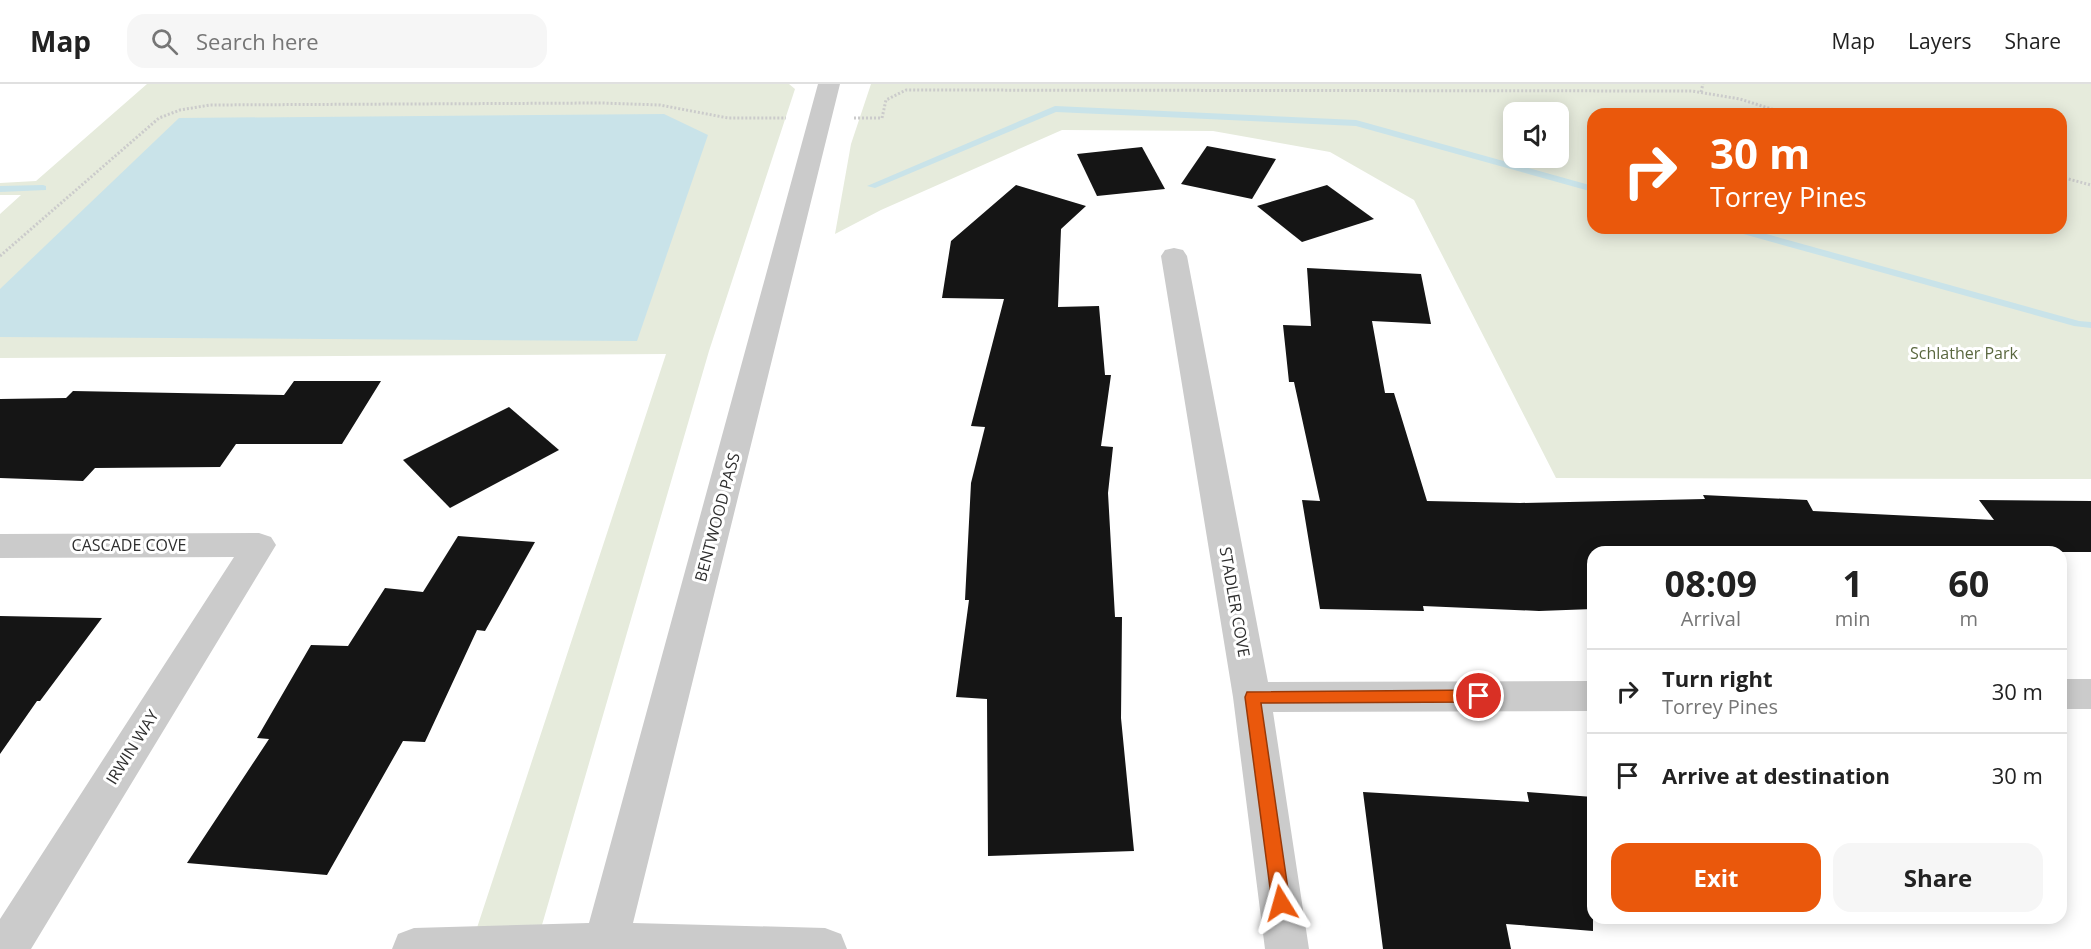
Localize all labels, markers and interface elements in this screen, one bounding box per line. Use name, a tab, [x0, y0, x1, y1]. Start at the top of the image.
search box	[127, 14, 547, 68]
text: Map	[30, 22, 91, 60]
icon: search	[148, 25, 181, 58]
text: Search here	[196, 26, 319, 56]
text: Map	[1832, 27, 1875, 55]
text: Layers	[1908, 27, 1972, 55]
text: Share	[2005, 27, 2061, 55]
map controls	[1503, 102, 1569, 168]
button: sound	[1503, 102, 1569, 168]
text: 30 m	[1710, 124, 1810, 181]
icon: right	[1611, 132, 1689, 210]
text: Torrey Pines	[1710, 178, 1867, 215]
park label: Schlather Park	[1910, 342, 2019, 364]
street label: BENTWOOD PASS	[689, 450, 745, 584]
street label: CASCADE COVE	[72, 534, 186, 556]
street label: STADLER COVE	[1214, 545, 1256, 659]
text: 08:09	[1665, 559, 1757, 608]
text: 1	[1842, 559, 1863, 608]
text: 60	[1948, 559, 1989, 608]
text: Arrival	[1681, 605, 1741, 632]
text: min	[1835, 605, 1871, 632]
text: m	[1960, 605, 1978, 632]
text: Turn right	[1662, 663, 1773, 693]
pin	[1453, 670, 1504, 721]
icon: right	[1611, 675, 1644, 708]
text: 30 m	[1992, 676, 2043, 706]
icon: arrive	[1462, 679, 1495, 712]
text: Torrey Pines	[1662, 693, 1778, 720]
street label: IRWIN WAY	[101, 706, 164, 788]
icon: arrive	[1611, 759, 1644, 792]
text: Arrive at destination	[1662, 760, 1890, 790]
text: 30 m	[1992, 760, 2043, 790]
button: Exit	[1611, 843, 1821, 912]
button: Share	[1833, 843, 2043, 912]
position arrow	[1249, 871, 1313, 935]

